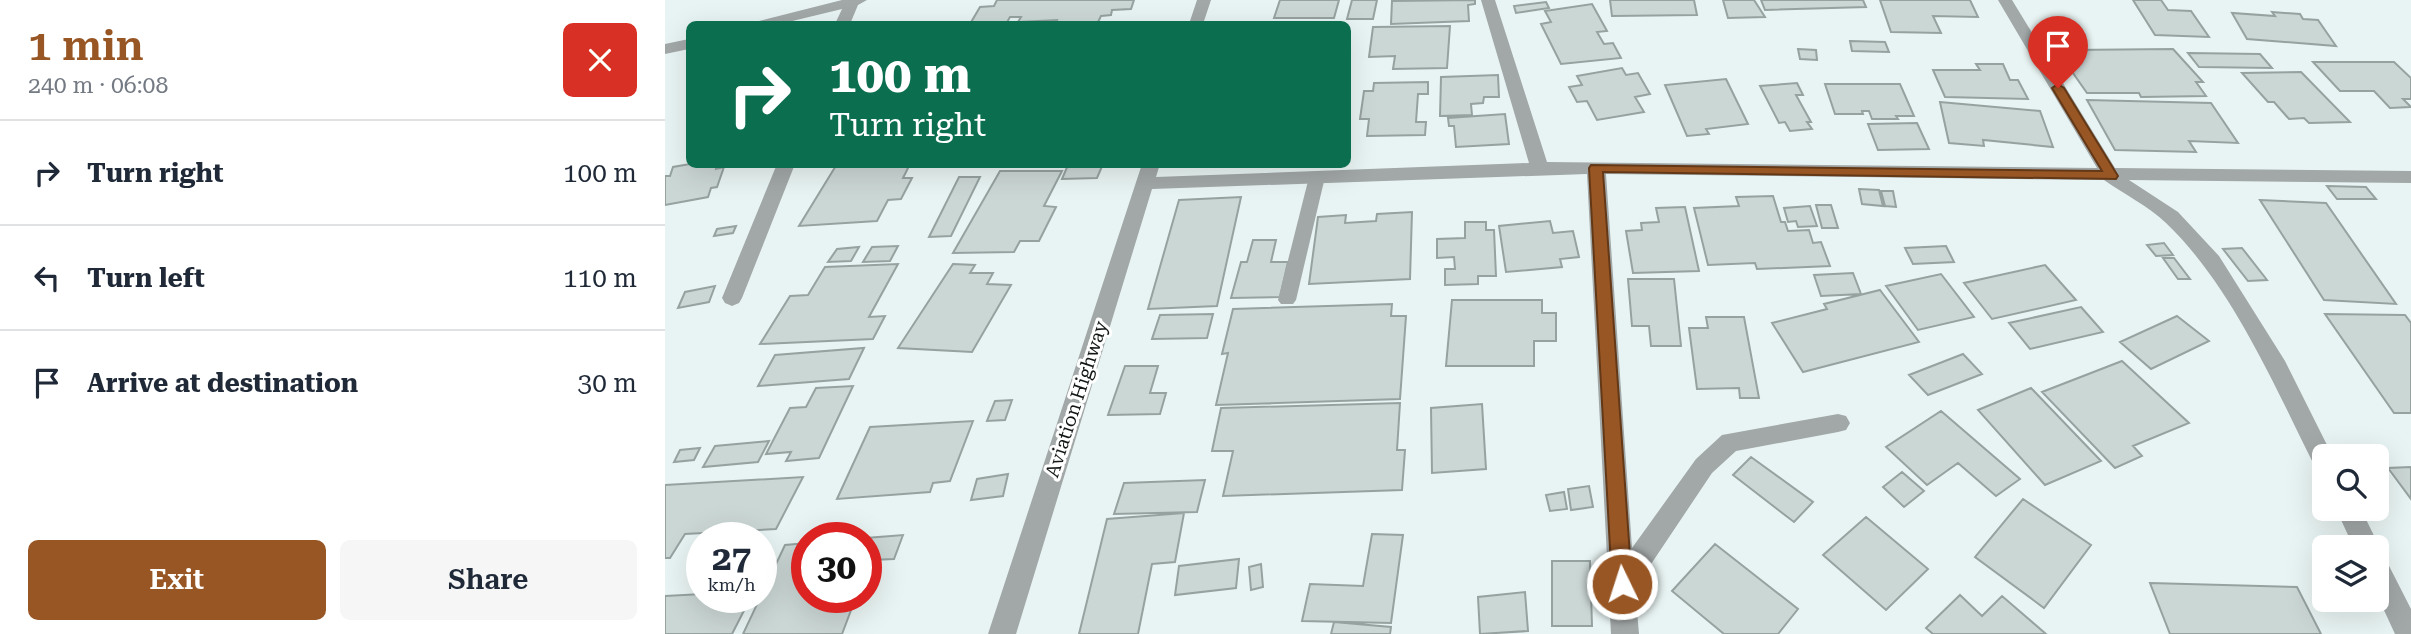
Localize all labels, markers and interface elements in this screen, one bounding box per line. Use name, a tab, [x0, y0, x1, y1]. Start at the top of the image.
pin	[2028, 16, 2088, 88]
text: 1 min	[28, 21, 144, 70]
button: close	[563, 23, 637, 97]
icon: arrive	[2039, 27, 2077, 65]
text: 100 m	[829, 47, 971, 104]
icon: right	[714, 49, 805, 140]
text: 240 m · 06:08	[28, 72, 168, 99]
text: Turn right	[829, 106, 986, 144]
icon: right	[28, 154, 66, 192]
text: Turn right	[87, 158, 223, 188]
text: 100 m	[563, 158, 637, 188]
icon: left	[28, 259, 66, 297]
text: Turn left	[87, 263, 205, 293]
text: 110 m	[563, 263, 637, 293]
street label: Aviation Highway	[1040, 317, 1113, 480]
icon: arrive	[28, 364, 66, 402]
text: Arrive at destination	[87, 368, 358, 398]
text: 30 m	[578, 368, 637, 398]
map controls	[2312, 444, 2389, 612]
button: search	[2312, 444, 2389, 521]
speed limit sign: 30	[791, 522, 882, 613]
button: layers	[2312, 535, 2389, 612]
text: 27	[712, 538, 751, 579]
button: Exit	[28, 540, 326, 620]
button: Share	[340, 540, 637, 620]
position arrow	[1585, 547, 1659, 621]
text: km/h	[707, 574, 756, 595]

